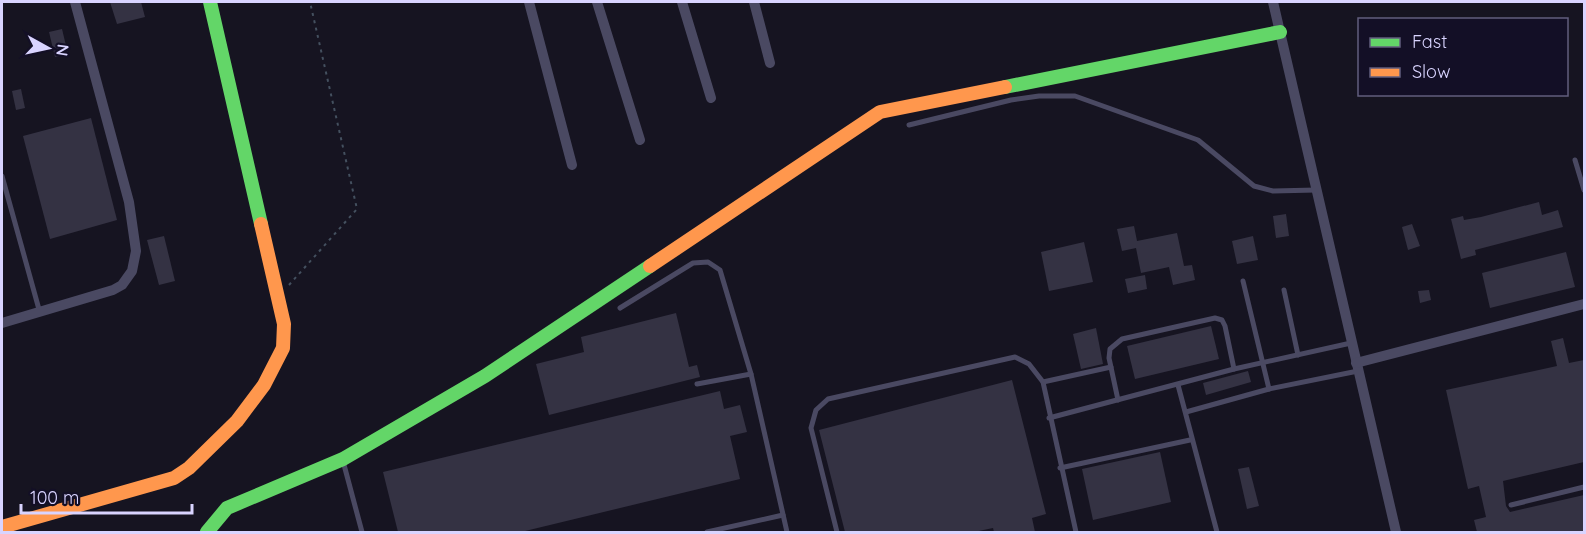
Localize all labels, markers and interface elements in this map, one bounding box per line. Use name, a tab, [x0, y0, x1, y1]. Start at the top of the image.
north arrow	[18, 18, 78, 78]
legend	[1358, 18, 1568, 96]
text: Fast	[1412, 30, 1447, 53]
text: N	[52, 43, 74, 57]
text: Slow	[1412, 60, 1450, 83]
scale bar	[21, 477, 192, 515]
text: 100 m	[30, 486, 79, 509]

